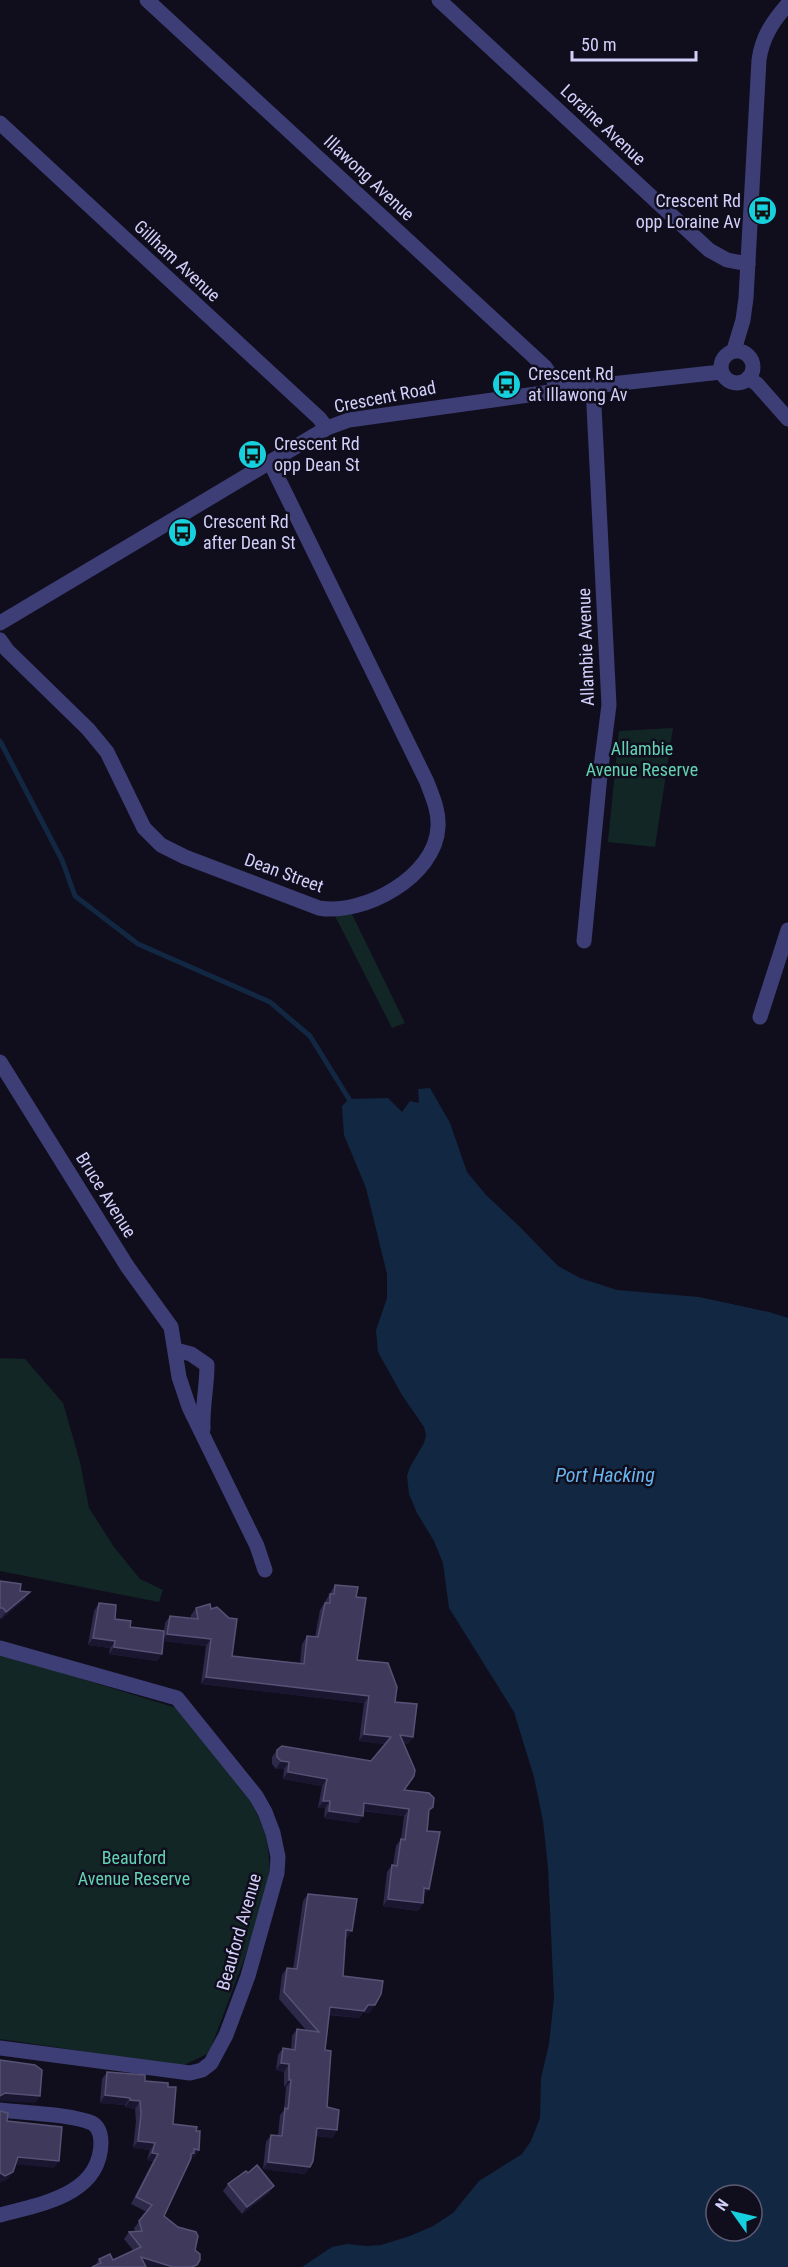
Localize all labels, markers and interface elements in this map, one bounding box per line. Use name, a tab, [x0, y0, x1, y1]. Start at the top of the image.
scale bar	[572, 24, 696, 62]
text: 50 m	[581, 34, 616, 55]
street label: Loraine Avenue	[556, 80, 650, 169]
street label: Illawong Avenue	[320, 131, 419, 225]
place label: Crescent Rd opp Loraine Av	[636, 190, 741, 232]
bus stop icon: Crescent Rd opp Loraine Av	[746, 195, 778, 227]
street label: Gillham Avenue	[130, 215, 225, 306]
place label: Crescent Rd at Illawong Av	[528, 363, 628, 405]
bus stop icon: Crescent Rd at Illawong Av	[491, 368, 523, 400]
street label: Crescent Road	[332, 376, 438, 417]
place label: Crescent Rd opp Dean St	[274, 433, 360, 475]
bus stop icon: Crescent Rd opp Dean St	[237, 438, 269, 470]
place label: Crescent Rd after Dean St	[203, 511, 296, 553]
bus stop icon: Crescent Rd after Dean St	[166, 516, 198, 548]
street label: Allambie Avenue	[573, 588, 598, 706]
park label: Allambie Avenue Reserve	[586, 738, 698, 780]
street label: Dean Street	[242, 849, 326, 896]
street label: Bruce Avenue	[72, 1148, 141, 1241]
water label: Port Hacking	[555, 1463, 655, 1487]
park label: Beauford Avenue Reserve	[78, 1847, 190, 1889]
street label: Beauford Avenue	[212, 1871, 265, 1993]
north arrow	[704, 2183, 764, 2243]
text: N	[711, 2196, 733, 2214]

